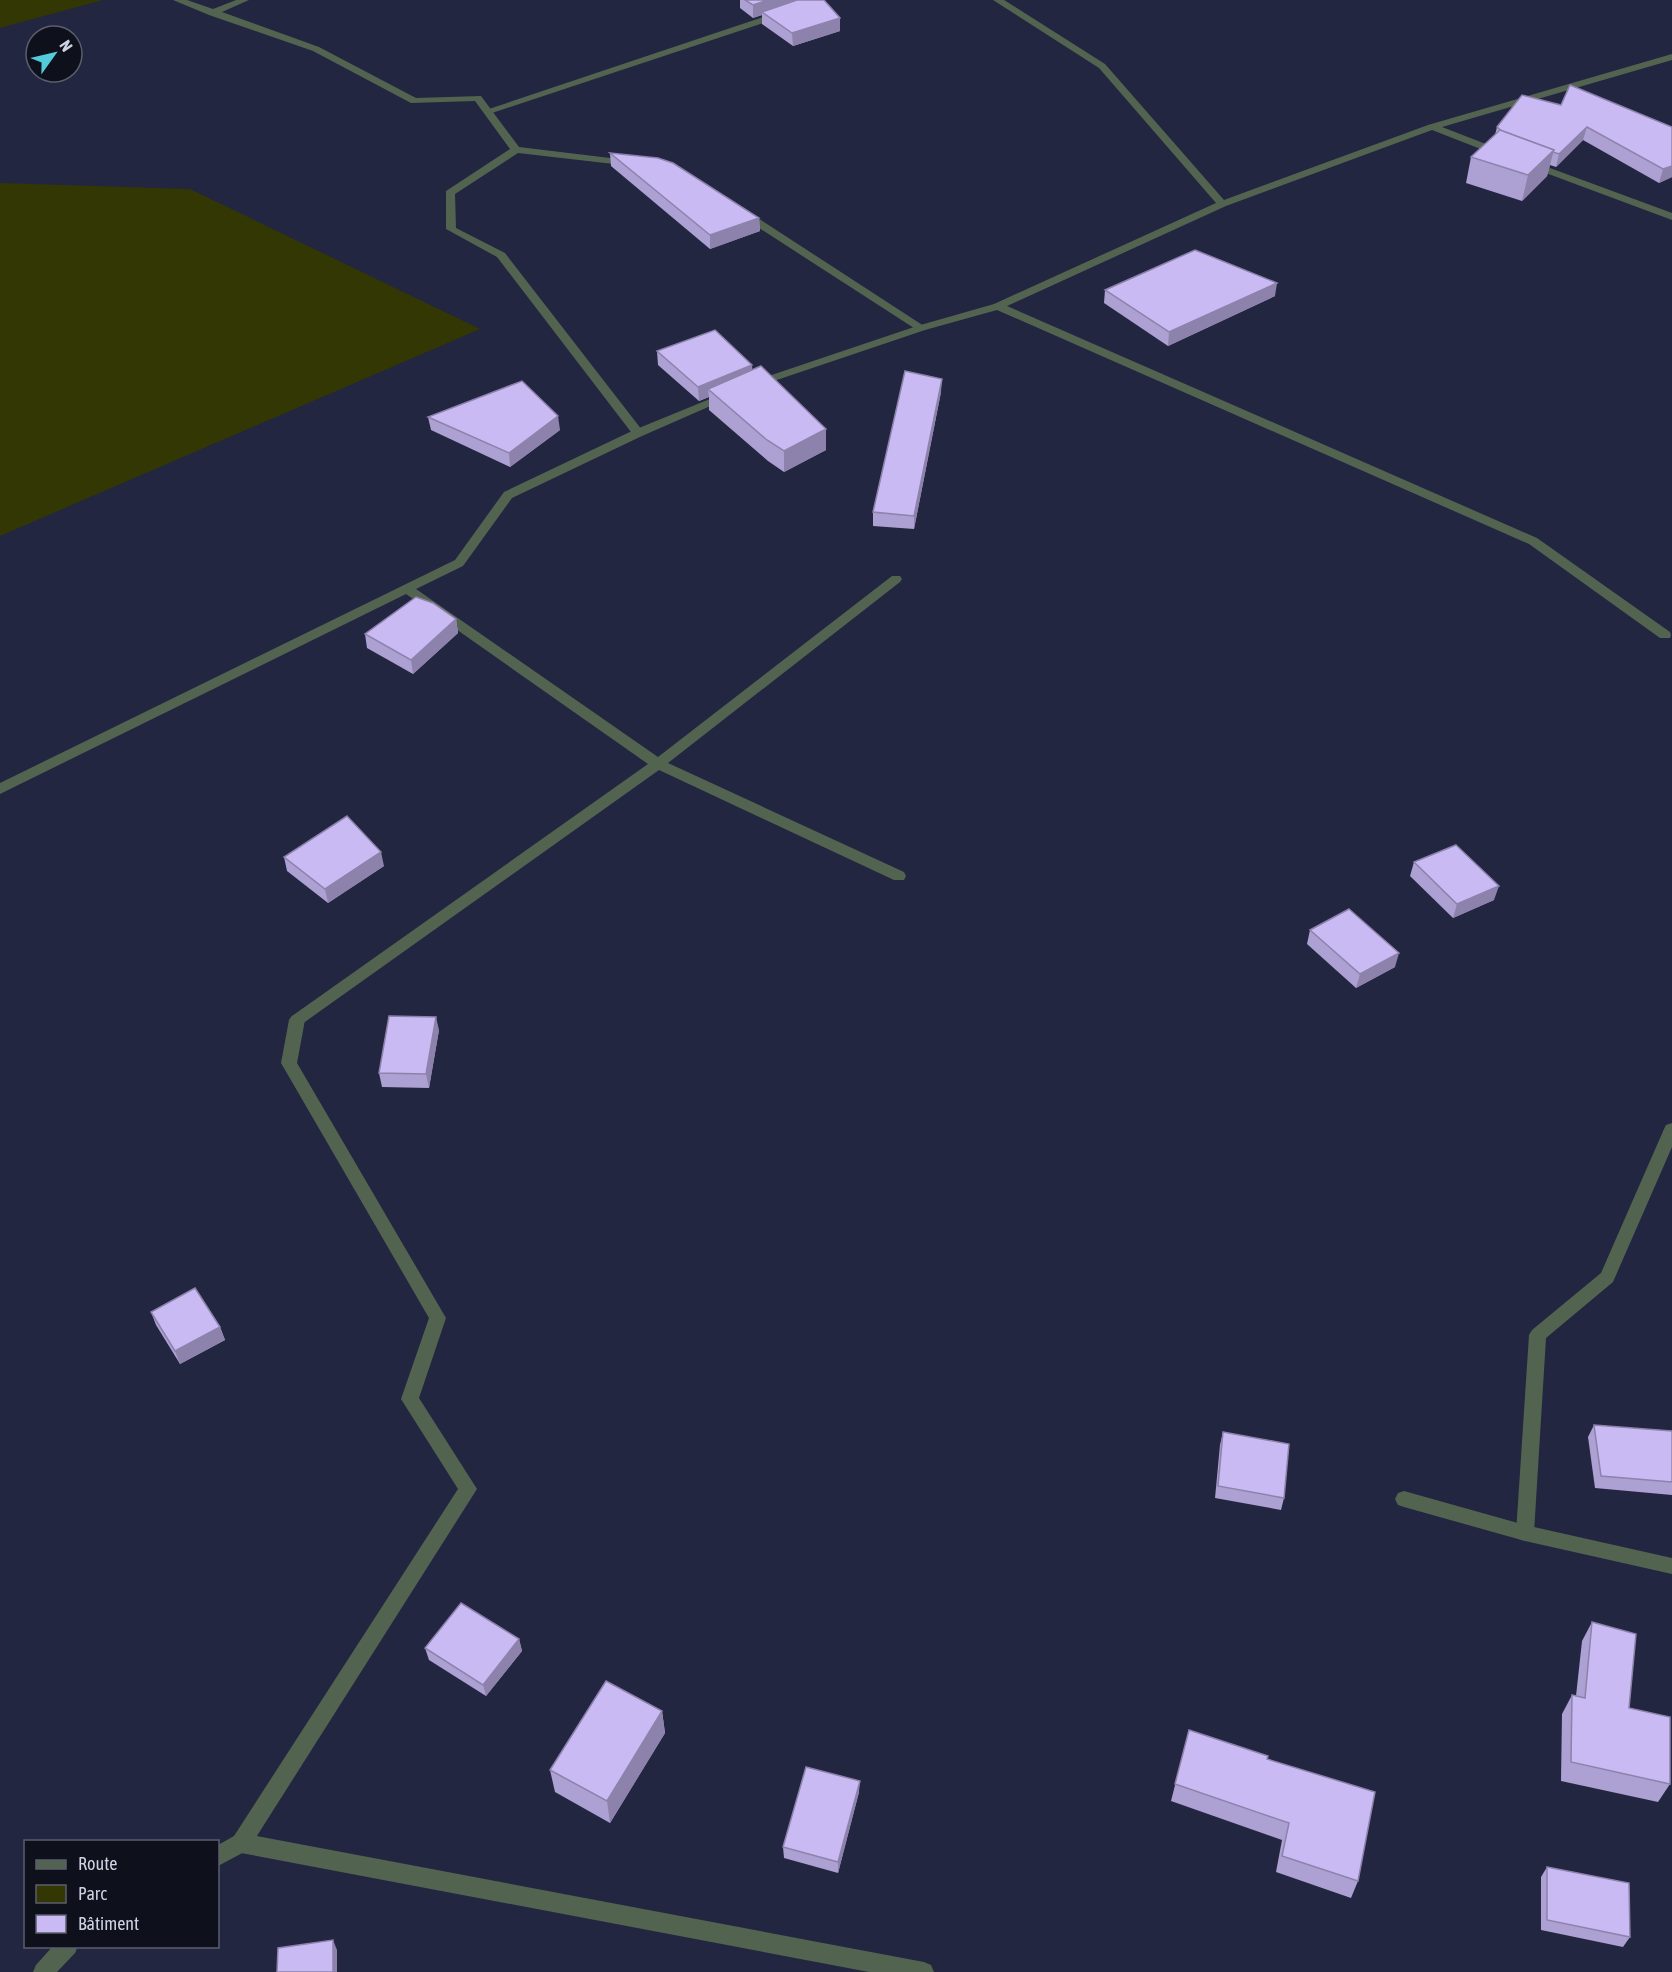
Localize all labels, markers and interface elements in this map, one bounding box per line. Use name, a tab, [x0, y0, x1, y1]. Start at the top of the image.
north arrow	[24, 24, 84, 84]
text: N	[56, 37, 77, 55]
legend	[24, 1840, 219, 1948]
text: Route	[78, 1853, 117, 1874]
text: Parc	[78, 1883, 107, 1904]
text: Bâtiment	[78, 1913, 139, 1934]

